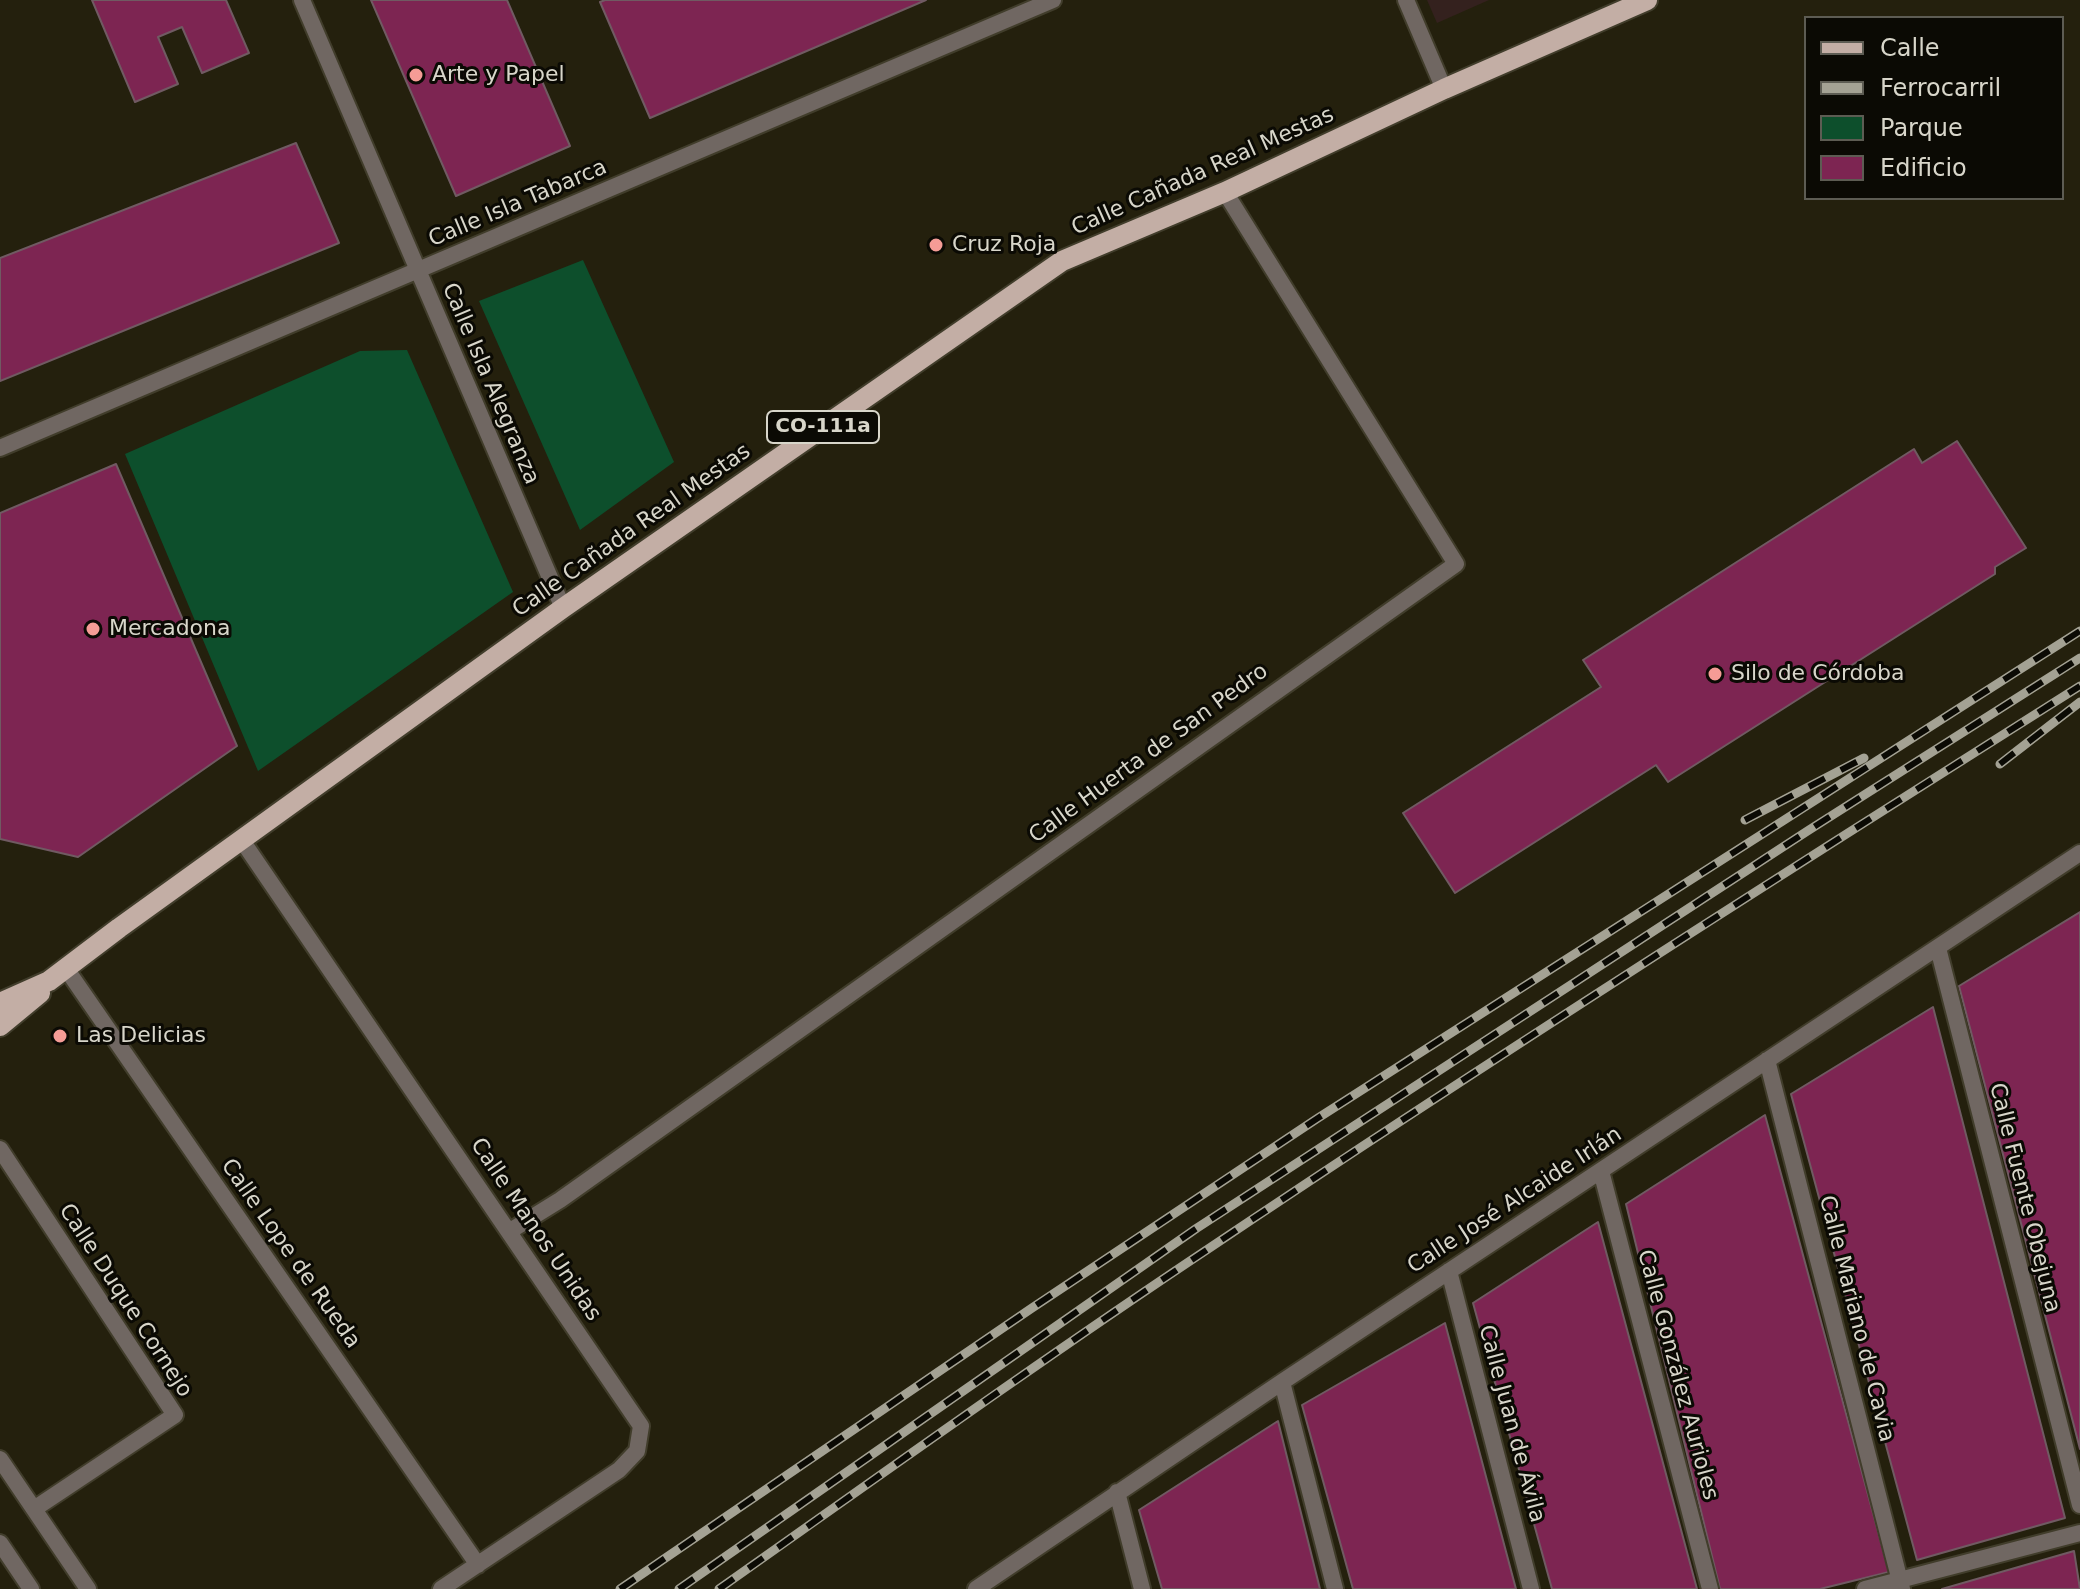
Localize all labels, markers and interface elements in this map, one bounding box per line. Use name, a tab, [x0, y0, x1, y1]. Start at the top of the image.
legend	[1804, 16, 2064, 200]
text: Calle	[1880, 34, 1940, 62]
place label: Arte y Papel	[432, 62, 565, 88]
marker: Arte y Papel	[407, 66, 425, 84]
text: Ferrocarril	[1880, 74, 2001, 102]
street label: Calle Cañada Real Mestas	[1068, 102, 1338, 242]
text: Parque	[1880, 114, 1963, 142]
text: Edificio	[1880, 154, 1967, 182]
street label: Calle Isla Tabarca	[425, 155, 611, 253]
place label: Cruz Roja	[952, 232, 1056, 258]
marker: Cruz Roja	[927, 236, 945, 254]
street label: Calle Isla Alegranza	[436, 279, 544, 489]
road number: CO-111a	[767, 411, 879, 443]
street label: Calle Cañada Real Mestas	[508, 439, 756, 623]
place label: Mercadona	[109, 616, 231, 642]
marker: Mercadona	[84, 620, 102, 638]
street label: Calle Huerta de San Pedro	[1024, 658, 1274, 850]
place label: Silo de Córdoba	[1731, 661, 1904, 687]
marker: Silo de Córdoba	[1706, 665, 1724, 683]
place label: Las Delicias	[76, 1023, 206, 1049]
marker: Las Delicias	[51, 1027, 69, 1045]
street label: Calle Fuente Obejuna	[1983, 1080, 2065, 1316]
street label: Calle José Alcaide Irlán	[1403, 1122, 1627, 1280]
street label: Calle Manos Unidas	[464, 1134, 606, 1326]
street label: Calle Lope de Rueda	[215, 1154, 365, 1354]
street label: Calle Mariano de Cavia	[1813, 1193, 1899, 1445]
street label: Calle Duque Cornejo	[53, 1199, 197, 1403]
street label: Calle González Aurioles	[1631, 1247, 1723, 1503]
street label: Calle Juan de Ávila	[1472, 1322, 1550, 1526]

